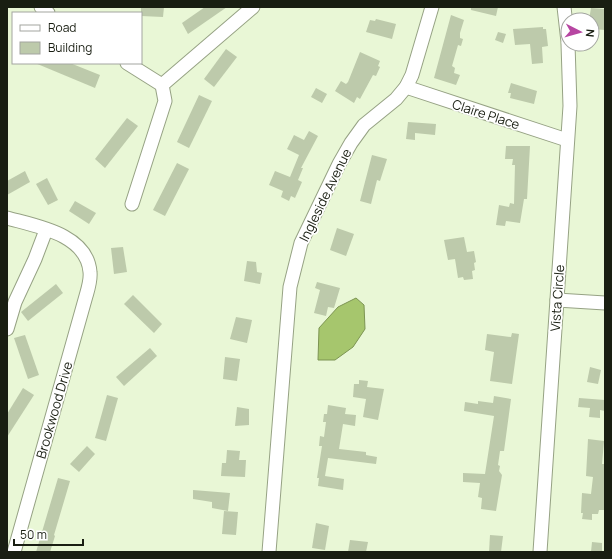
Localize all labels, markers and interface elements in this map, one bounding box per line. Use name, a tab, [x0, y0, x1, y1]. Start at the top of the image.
legend	[12, 12, 142, 64]
north arrow	[560, 12, 600, 52]
text: Road	[48, 19, 76, 36]
text: N	[583, 28, 598, 38]
text: Building	[48, 39, 92, 56]
street label: Claire Place	[450, 95, 522, 134]
street label: Ingleside Avenue	[295, 145, 355, 244]
street label: Vista Circle	[546, 264, 568, 332]
street label: Brookwood Drive	[32, 359, 77, 461]
scale bar	[14, 521, 83, 547]
text: 50 m	[20, 526, 47, 543]

